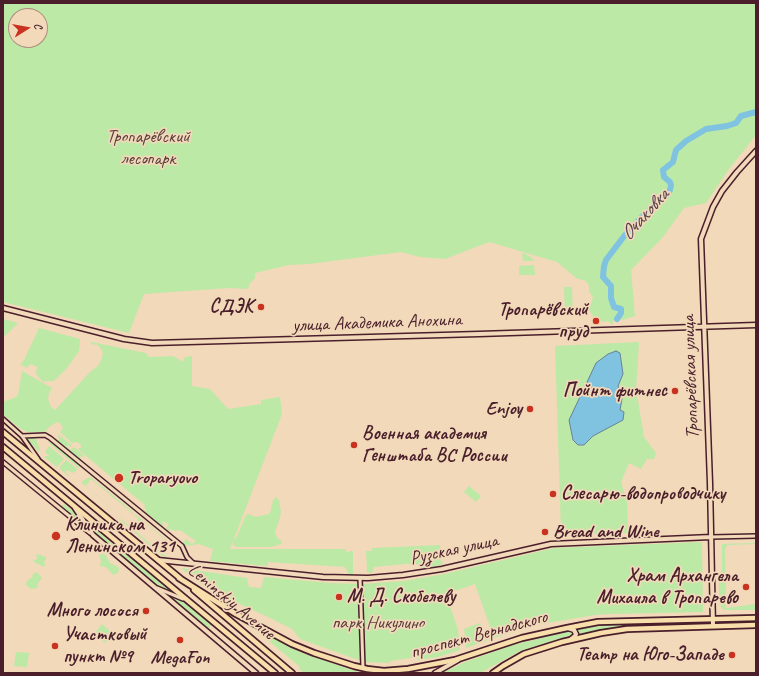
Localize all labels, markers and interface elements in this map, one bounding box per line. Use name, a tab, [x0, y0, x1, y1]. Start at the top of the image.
north arrow	[8, 8, 48, 48]
text: С	[31, 22, 46, 30]
park label: Тропарёвский лесопарк	[106, 126, 190, 170]
water label: Очаковка	[616, 184, 674, 246]
place label: СДЭК	[209, 296, 253, 318]
place label: Тропарёвский пруд	[498, 299, 588, 343]
marker: СДЭК	[256, 302, 266, 312]
street label: улица Академика Анохина	[292, 309, 462, 337]
street label: Тропарёвская улица	[677, 315, 705, 439]
marker: Тропарёвский пруд	[591, 316, 601, 326]
place label: Пойнт фитнес	[563, 380, 667, 402]
marker: Пойнт фитнес	[670, 386, 680, 396]
place label: Enjoy	[486, 398, 522, 420]
marker: Enjoy	[525, 404, 535, 414]
place label: Военная академия Генштаба ВС России	[362, 423, 507, 467]
marker: Военная академия Генштаба ВС России	[349, 440, 359, 450]
place label: Troparyovo	[128, 467, 197, 489]
marker: Troparyovo	[113, 472, 125, 484]
place label: Слесарю-водопроводчику	[561, 483, 725, 505]
marker: Слесарю-водопроводчику	[548, 489, 558, 499]
place label: Клиника на Ленинском 131	[65, 514, 174, 558]
place label: Bread and Wine	[553, 521, 659, 543]
marker: Bread and Wine	[540, 527, 550, 537]
marker: Клиника на Ленинском 131	[50, 530, 62, 542]
street label: Рузская улица	[408, 530, 500, 570]
street label: Leninskiy Avenue	[183, 559, 279, 645]
place label: Храм Архангела Михаила в Тропарево	[597, 565, 738, 609]
marker: Храм Архангела Михаила в Тропарево	[741, 582, 751, 592]
place label: М. Д. Скобелеву	[347, 586, 455, 608]
marker: М. Д. Скобелеву	[334, 592, 344, 602]
place label: Много лосося	[47, 600, 138, 622]
marker: Много лосося	[141, 606, 151, 616]
street label: проспект Вернадского	[408, 606, 550, 664]
park label: парк Никулино	[332, 612, 424, 634]
place label: Участковый пункт №9	[63, 624, 147, 668]
marker: MegaFon	[175, 635, 185, 645]
marker: Участковый пункт №9	[50, 641, 60, 651]
place label: Театр на Юго-Западе	[577, 644, 724, 666]
place label: MegaFon	[151, 647, 209, 669]
marker: Театр на Юго-Западе	[727, 650, 737, 660]

